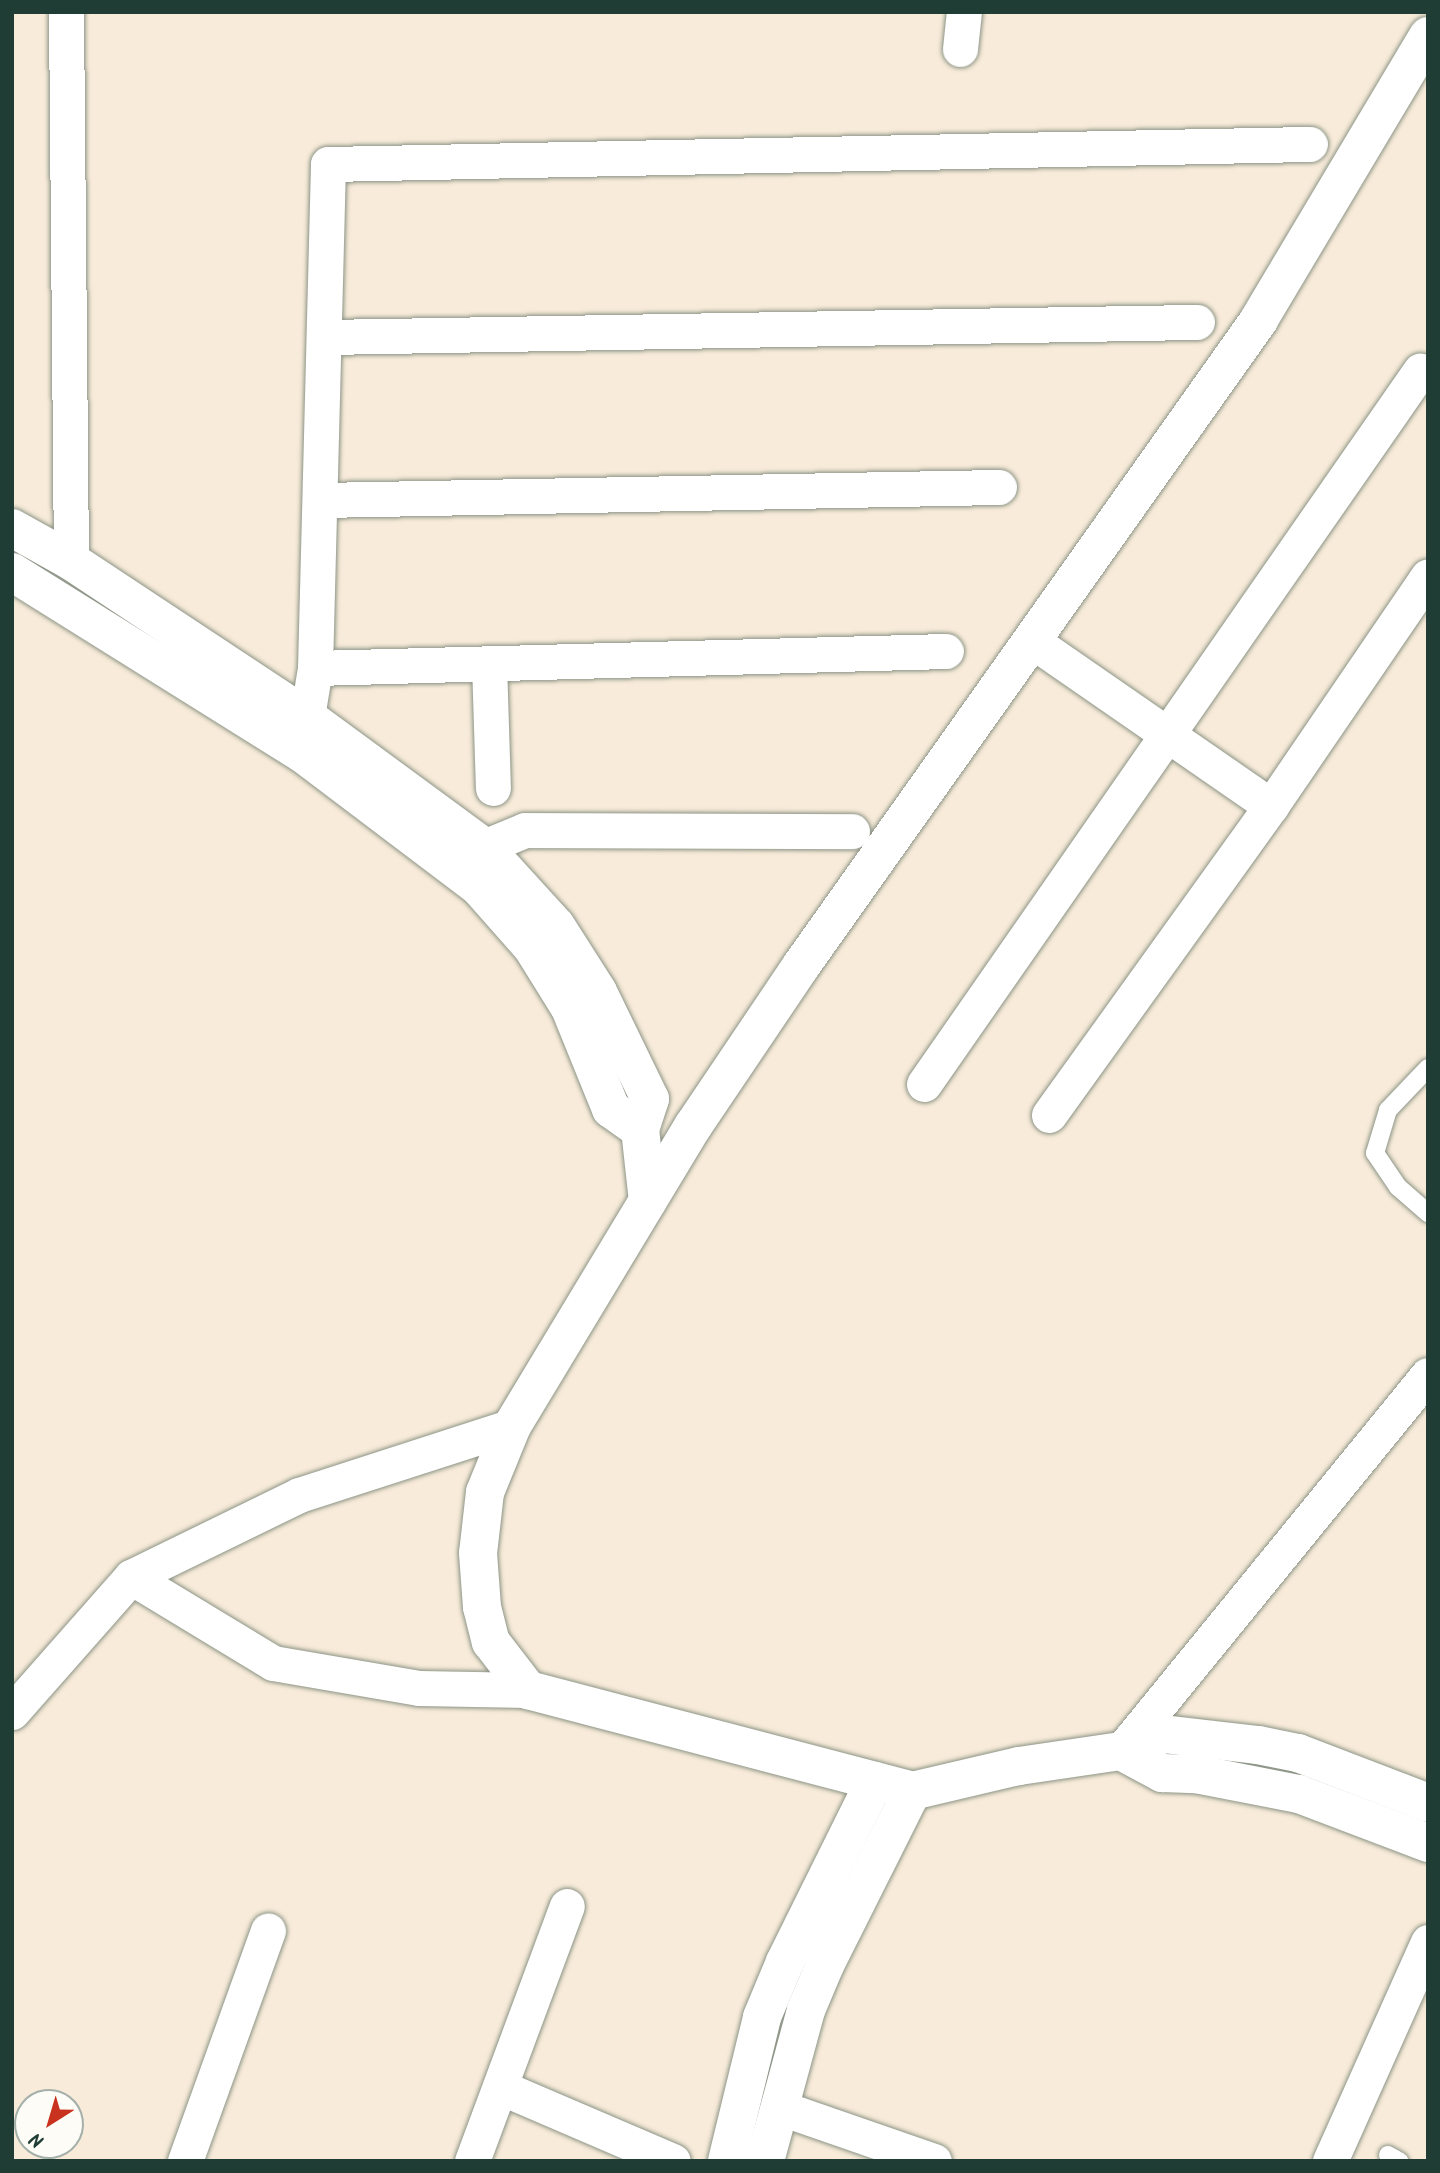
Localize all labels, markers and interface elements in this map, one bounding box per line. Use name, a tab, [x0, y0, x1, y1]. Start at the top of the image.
north arrow	[14, 2089, 84, 2159]
text: N	[24, 2124, 51, 2155]

